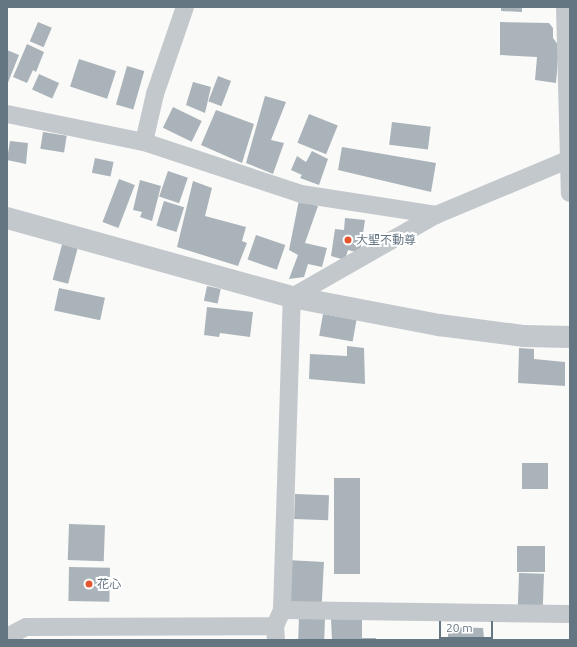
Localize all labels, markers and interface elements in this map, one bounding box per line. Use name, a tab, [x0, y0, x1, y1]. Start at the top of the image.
place label: 大聖不動尊	[356, 233, 416, 247]
marker: 大聖不動尊	[343, 235, 353, 245]
place label: 花心	[97, 577, 121, 591]
marker: 花心	[84, 579, 94, 589]
scale bar	[441, 613, 495, 639]
text: 20 m	[446, 621, 473, 634]

